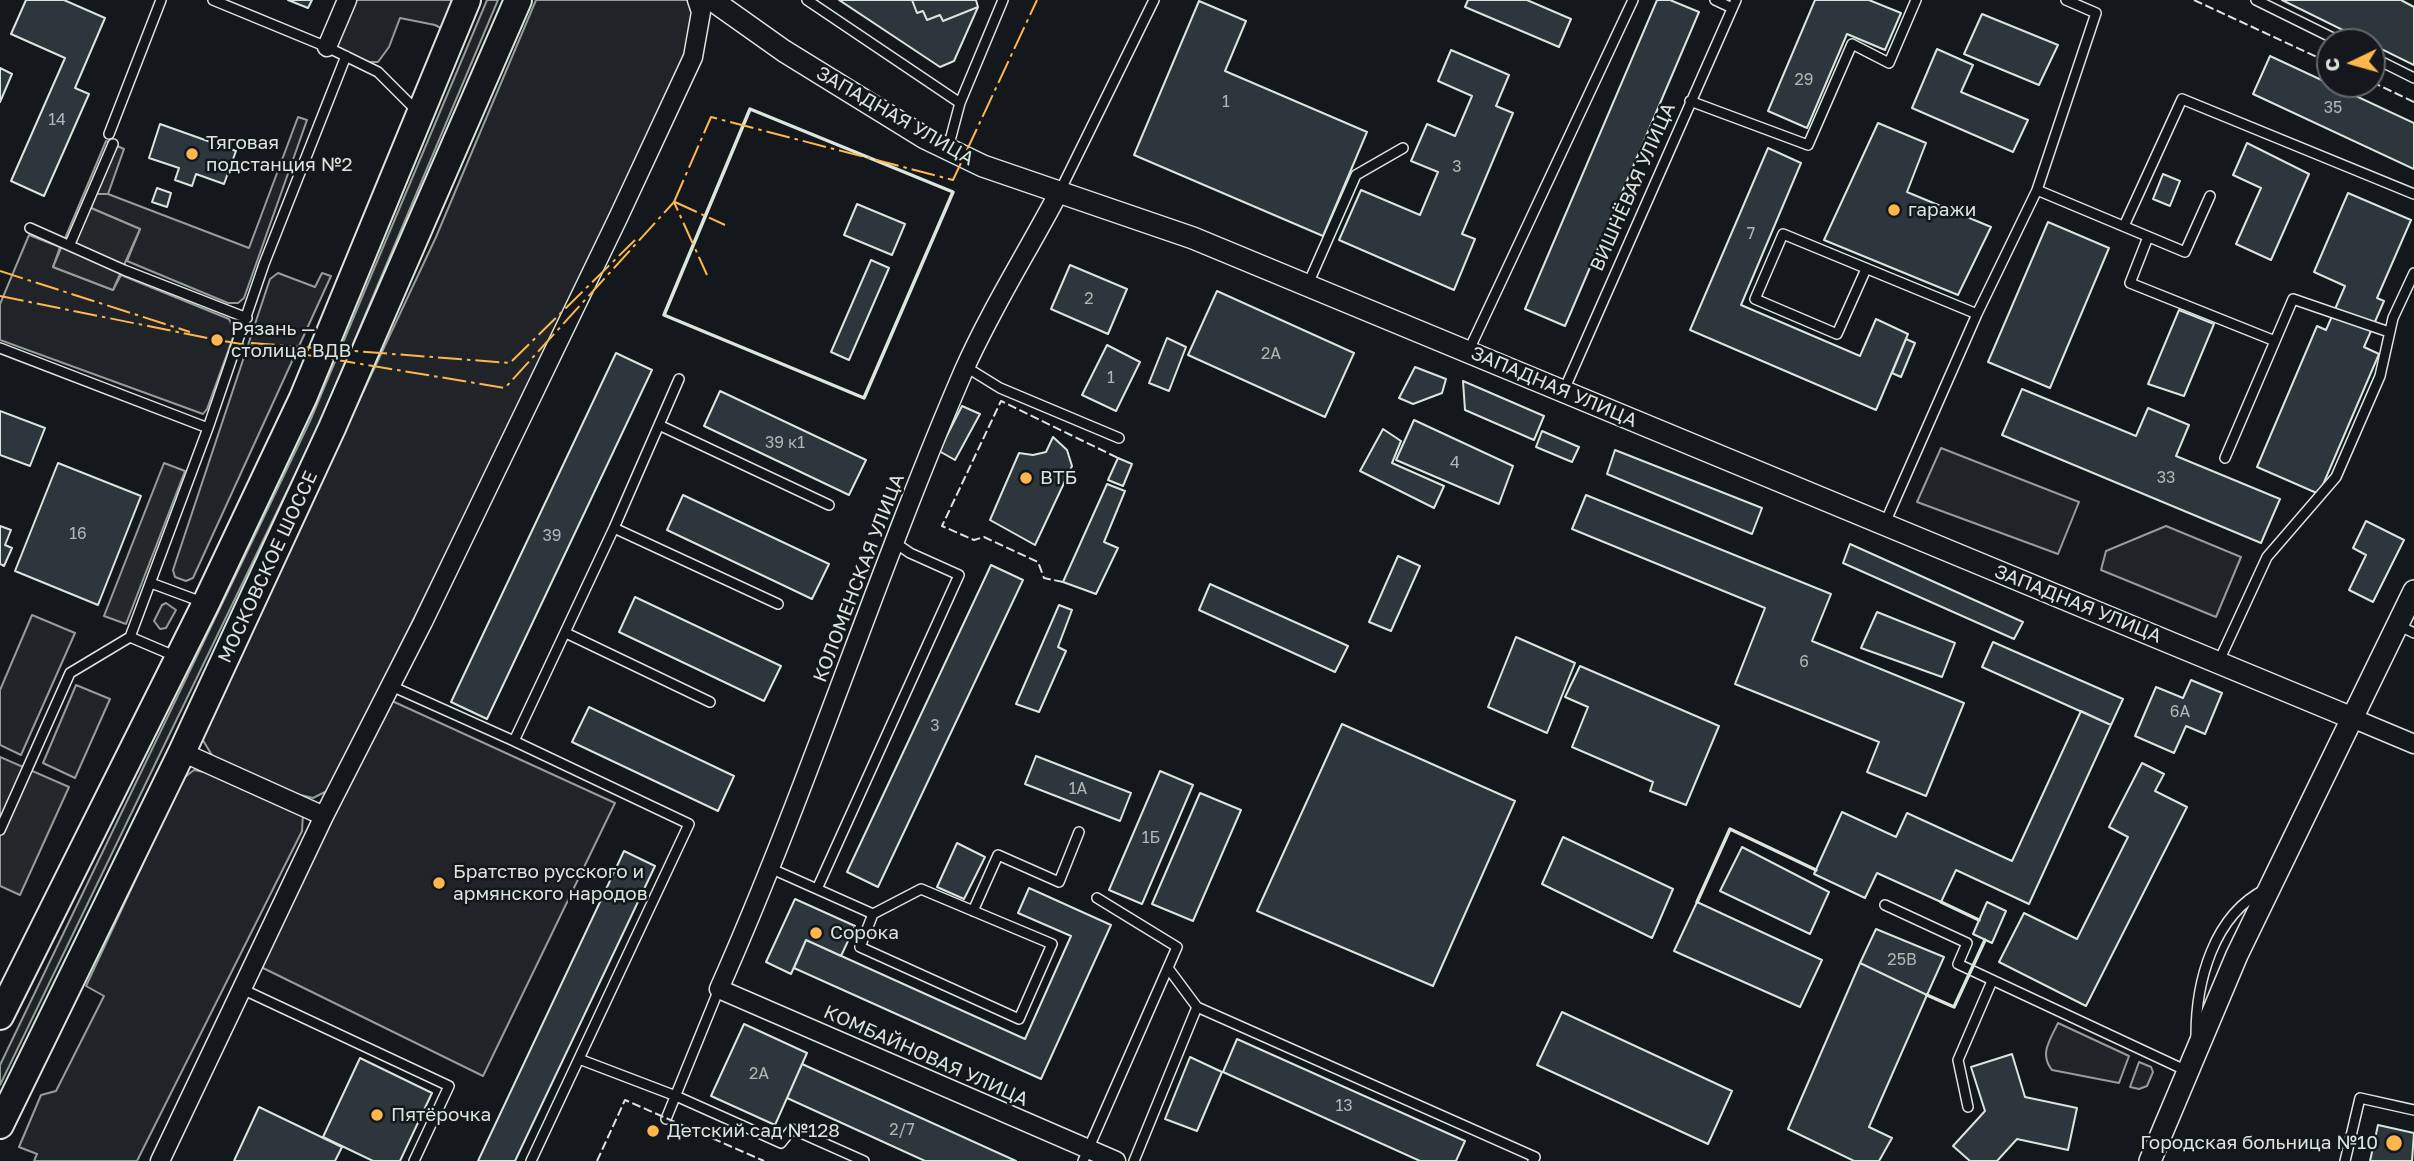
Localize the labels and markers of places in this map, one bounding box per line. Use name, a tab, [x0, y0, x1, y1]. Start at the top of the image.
place label: Тяговая подстанция №2	[206, 132, 352, 176]
marker: Тяговая подстанция №2	[184, 146, 200, 162]
place label: гаражи	[1908, 199, 1976, 221]
marker: гаражи	[1886, 202, 1902, 218]
place label: Рязань — столица ВДВ	[231, 318, 351, 362]
marker: Рязань — столица ВДВ	[209, 332, 225, 348]
place label: ВТБ	[1040, 467, 1077, 489]
marker: ВТБ	[1018, 470, 1034, 486]
place label: Братство русского и армянского народов	[453, 861, 647, 905]
marker: Братство русского и армянского народов	[431, 875, 447, 891]
place label: Сорока	[830, 922, 899, 944]
marker: Сорока	[808, 925, 824, 941]
place label: Пятёрочка	[391, 1104, 491, 1126]
marker: Пятёрочка	[369, 1107, 385, 1123]
place label: Детский сад №128	[667, 1120, 840, 1142]
marker: Детский сад №128	[645, 1123, 661, 1139]
place label: Городская больница №10	[2140, 1132, 2378, 1154]
marker: Городская больница №10	[2384, 1133, 2404, 1153]

